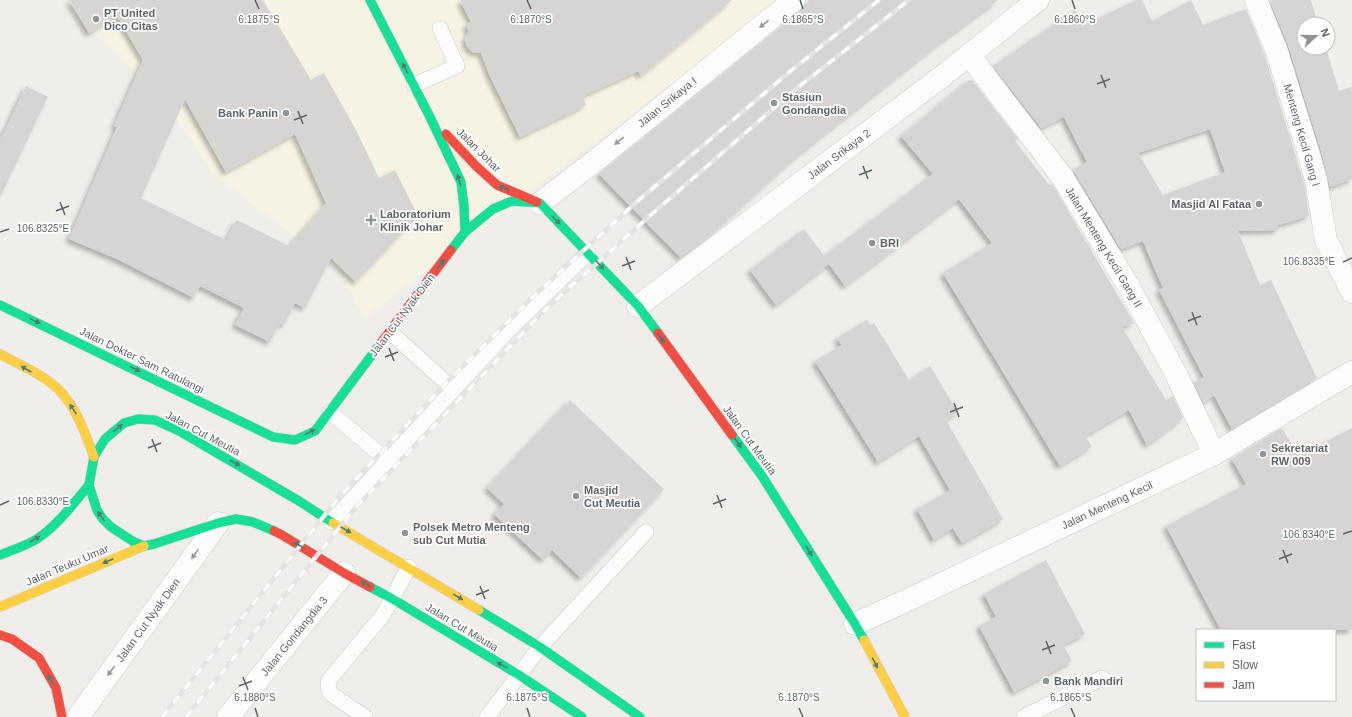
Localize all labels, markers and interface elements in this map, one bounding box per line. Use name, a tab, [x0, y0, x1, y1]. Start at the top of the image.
place label: PT United Dico Citas	[104, 7, 158, 32]
marker: PT United Dico Citas	[91, 14, 101, 24]
text: 6.1875°S	[238, 14, 280, 25]
text: 6.1870°S	[510, 14, 552, 25]
text: 6.1865°S	[782, 14, 824, 25]
text: 6.1860°S	[1054, 14, 1096, 25]
north arrow	[1296, 16, 1336, 56]
one-way arrow	[758, 20, 769, 29]
text: N	[1318, 27, 1332, 38]
one-way arrow	[402, 62, 408, 74]
street label: Jalan Srikaya I	[635, 75, 699, 129]
street label: Menteng Kecil Gang I	[1282, 82, 1322, 188]
place label: Stasiun Gondangdia	[782, 91, 847, 116]
marker: Stasiun Gondangdia	[769, 98, 779, 108]
place label: Bank Panin	[218, 107, 278, 119]
marker: Bank Panin	[281, 108, 291, 118]
street label: Jalan Johar	[455, 126, 504, 175]
street label: Jalan Srikaya 2	[805, 127, 873, 181]
one-way arrow	[614, 137, 625, 146]
one-way arrow	[456, 173, 462, 185]
one-way arrow	[498, 185, 509, 191]
street label: Jalan Menteng Kecil Gang II	[1063, 185, 1145, 309]
place label: Masjid Al Fataa	[1171, 198, 1252, 210]
marker: Masjid Al Fataa	[1254, 199, 1264, 209]
place label: Laboratorium Klinik Johar	[380, 208, 451, 233]
marker: Laboratorium Klinik Johar	[365, 214, 377, 226]
one-way arrow	[551, 215, 561, 225]
text: 106.8325°E	[17, 223, 70, 234]
place label: BRI	[880, 237, 899, 249]
marker: BRI	[867, 238, 877, 248]
text: 106.8335°E	[1283, 256, 1336, 267]
one-way arrow	[437, 258, 445, 269]
one-way arrow	[595, 260, 605, 270]
street label: Jalan Cut Nyak Dien	[367, 271, 437, 359]
one-way arrow	[30, 318, 41, 324]
street label: Jalan Dokter Sam Ratulangi	[78, 325, 206, 395]
one-way arrow	[657, 332, 665, 343]
one-way arrow	[20, 366, 32, 372]
one-way arrow	[129, 366, 141, 372]
street label: Jalan Cut Meutia	[721, 403, 780, 478]
one-way arrow	[69, 404, 77, 414]
street label: Jalan Cut Meutia	[164, 408, 243, 458]
one-way arrow	[113, 423, 124, 432]
one-way arrow	[304, 429, 316, 436]
one-way arrow	[734, 437, 742, 448]
place label: Sekretariat RW 009	[1271, 442, 1328, 467]
marker: Sekretariat RW 009	[1258, 449, 1268, 459]
one-way arrow	[229, 460, 241, 467]
street label: Jalan Menteng Kecil	[1060, 479, 1154, 531]
place label: Masjid Cut Meutia	[584, 484, 641, 509]
marker: Masjid Cut Meutia	[571, 491, 581, 501]
text: 106.8330°E	[17, 496, 70, 507]
one-way arrow	[97, 510, 105, 521]
place label: Polsek Metro Menteng sub Cut Mutia	[413, 521, 530, 546]
one-way arrow	[340, 527, 352, 534]
marker: Polsek Metro Menteng sub Cut Mutia	[400, 528, 410, 538]
text: 106.8340°E	[1283, 529, 1336, 540]
one-way arrow	[29, 535, 41, 542]
street label: Jalan Teuku Umar	[24, 542, 110, 588]
one-way arrow	[293, 542, 305, 549]
one-way arrow	[806, 545, 813, 557]
one-way arrow	[191, 549, 199, 560]
one-way arrow	[103, 558, 114, 564]
street label: Jalan Cut Nyak Dien	[114, 576, 182, 664]
one-way arrow	[360, 581, 372, 588]
one-way arrow	[453, 593, 463, 601]
street label: Jalan Gondangdia 3	[258, 594, 330, 678]
street label: Jalan Cut Meutia	[424, 601, 501, 654]
legend	[1196, 629, 1336, 701]
text: Fast	[1232, 638, 1256, 652]
one-way arrow	[872, 657, 879, 669]
text: Slow	[1232, 658, 1258, 672]
one-way arrow	[496, 661, 508, 668]
one-way arrow	[107, 666, 115, 677]
one-way arrow	[48, 674, 55, 686]
place label: Bank Mandiri	[1054, 675, 1123, 687]
marker: Bank Mandiri	[1041, 676, 1051, 686]
text: Jam	[1232, 678, 1255, 692]
text: 6.1880°S	[234, 692, 276, 703]
text: 6.1875°S	[506, 692, 548, 703]
text: 6.1870°S	[778, 692, 820, 703]
text: 6.1865°S	[1050, 692, 1092, 703]

